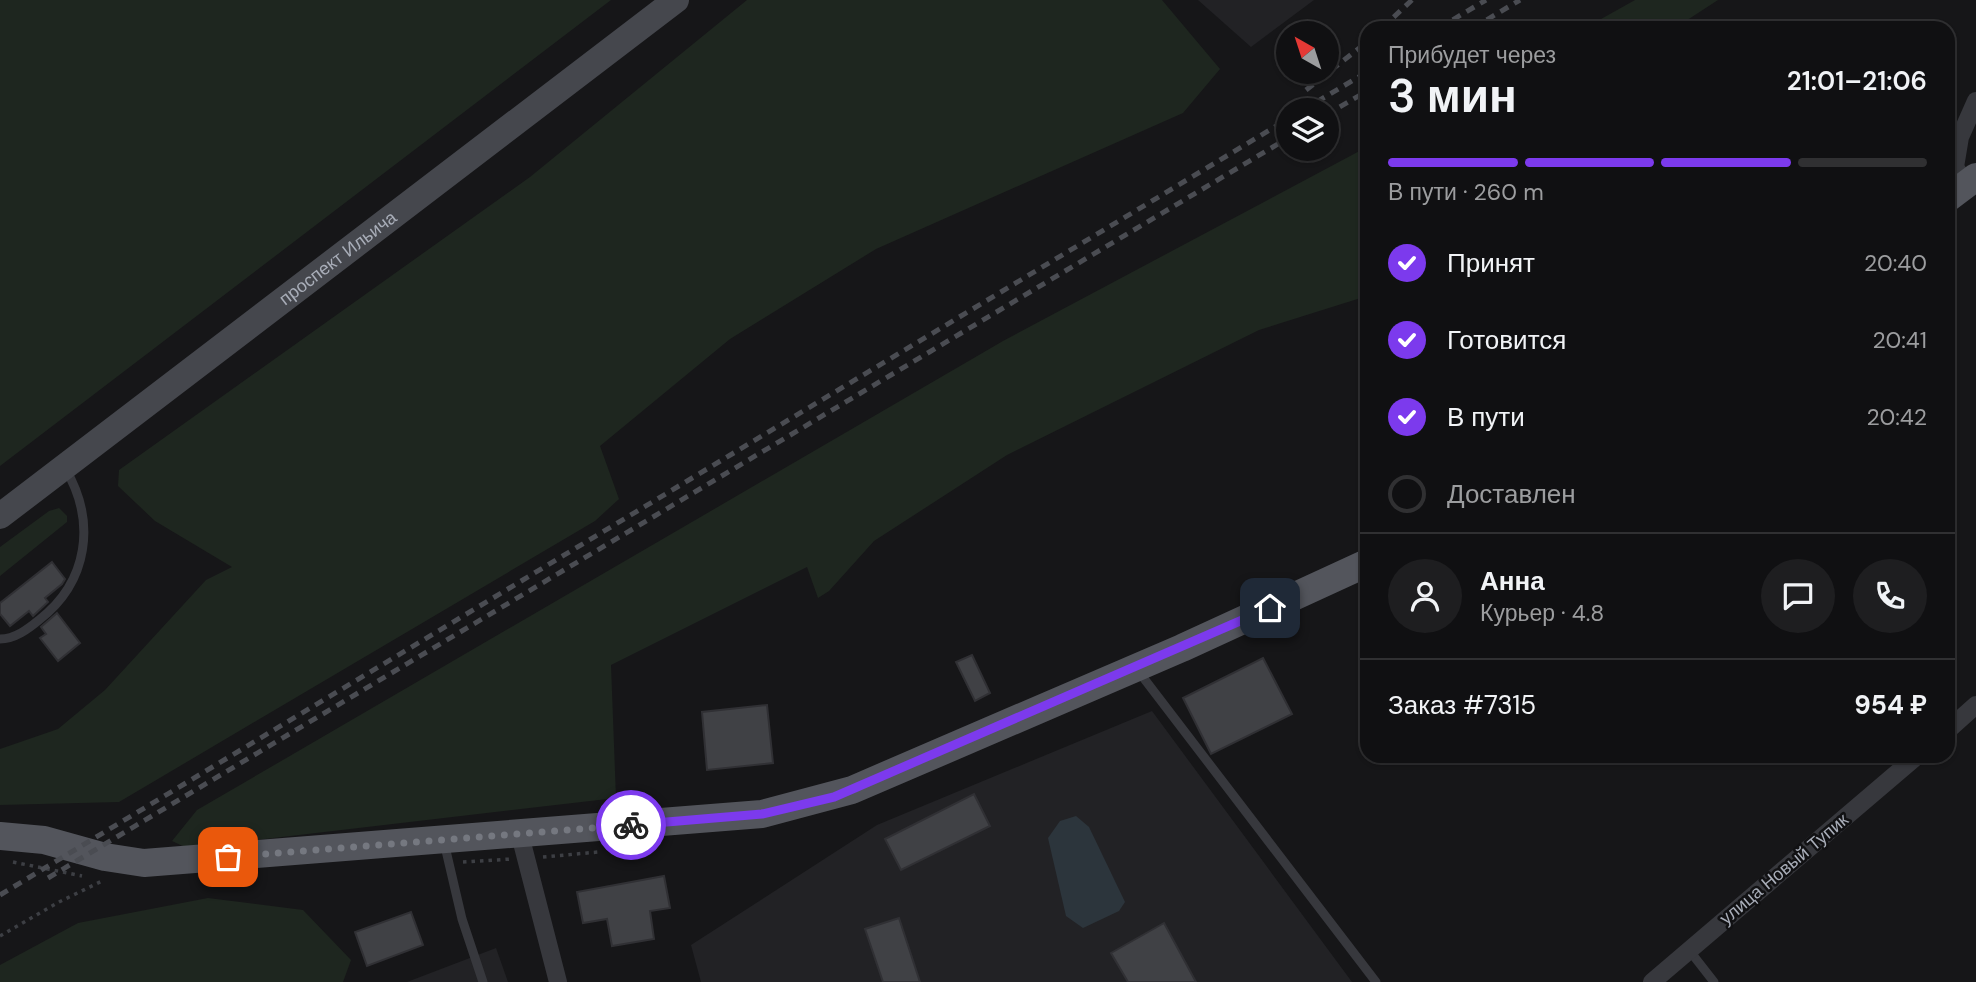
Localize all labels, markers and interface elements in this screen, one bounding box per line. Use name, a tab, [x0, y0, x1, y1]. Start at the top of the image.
north arrow	[1276, 21, 1339, 84]
map controls	[1276, 21, 1339, 161]
text: Прибудет через	[1388, 40, 1556, 70]
text: 21:01–21:06	[1787, 64, 1927, 98]
text: 3 мин	[1388, 66, 1517, 126]
button: layers	[1276, 98, 1339, 161]
text: В пути · 260 m	[1388, 177, 1544, 207]
street label: проспект Ильича	[274, 205, 402, 311]
icon: check	[1388, 244, 1426, 282]
text: Принят	[1447, 246, 1535, 280]
text: 20:40	[1864, 248, 1927, 278]
icon: check	[1388, 321, 1426, 359]
text: Готовится	[1447, 323, 1566, 357]
text: 20:41	[1872, 325, 1927, 355]
icon: check	[1388, 398, 1426, 436]
text: В пути	[1447, 400, 1525, 434]
text: 20:42	[1866, 402, 1927, 432]
text: Доставлен	[1447, 477, 1576, 511]
button: person	[1388, 559, 1462, 633]
button: chat	[1761, 559, 1835, 633]
button: phone	[1853, 559, 1927, 633]
text: Анна	[1480, 564, 1545, 598]
pin	[1240, 578, 1300, 638]
icon: home	[1251, 589, 1289, 627]
text: Курьер · 4.8	[1480, 598, 1604, 628]
text: Заказ #7315	[1388, 688, 1536, 722]
text: 954 ₽	[1854, 688, 1927, 722]
courier	[596, 790, 666, 860]
icon: bike	[612, 806, 650, 844]
street label: улица Новый Тупик	[1715, 808, 1854, 930]
pin	[198, 827, 258, 887]
icon: bag	[209, 838, 247, 876]

